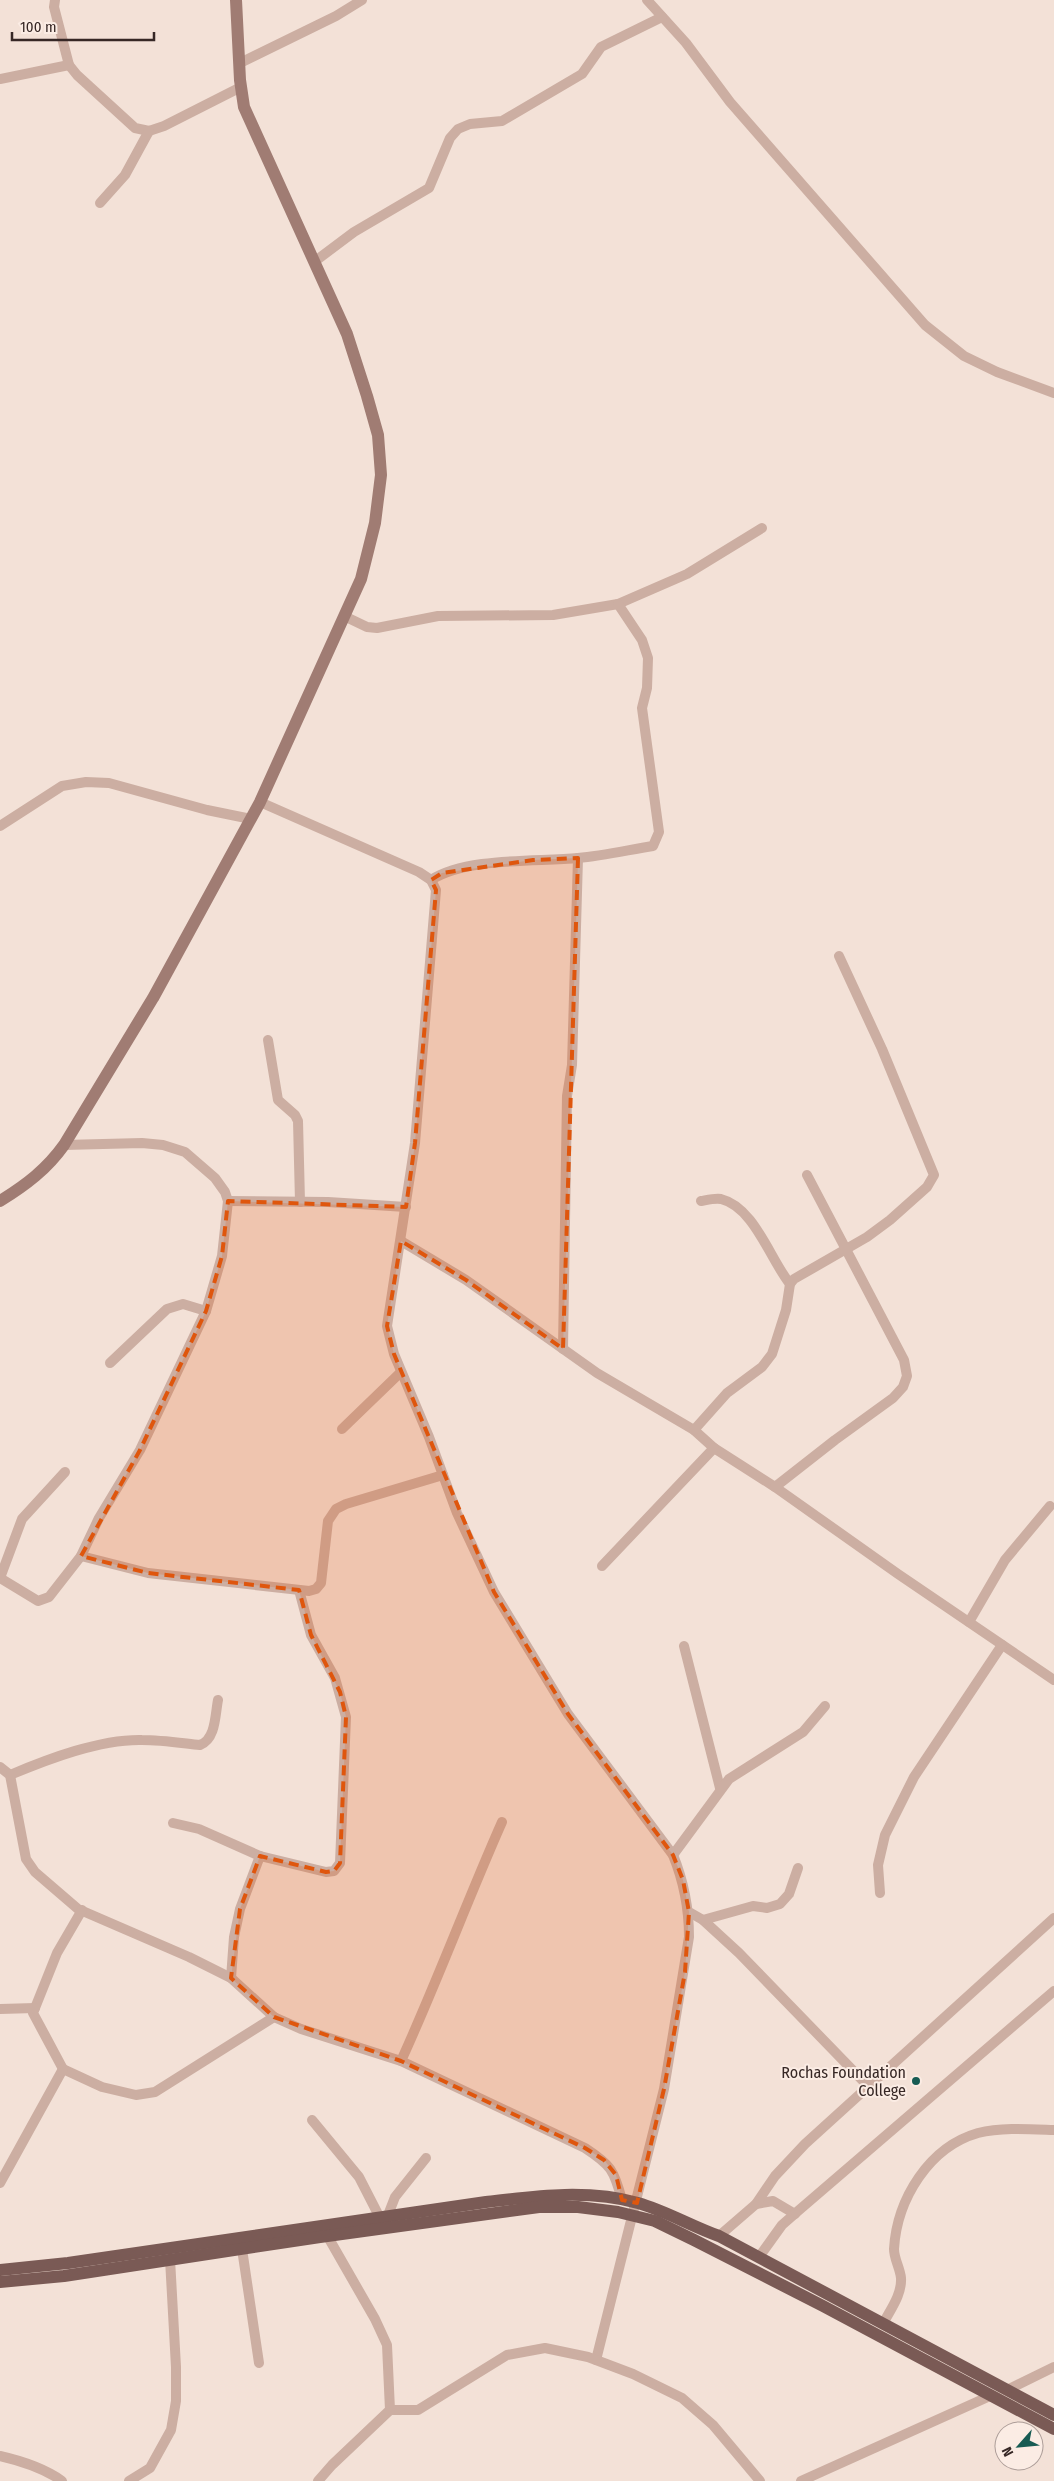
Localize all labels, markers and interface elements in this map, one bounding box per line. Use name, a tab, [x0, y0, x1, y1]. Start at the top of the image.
scale bar	[12, 10, 155, 42]
text: 100 m	[20, 18, 57, 36]
place label: Rochas Foundation College	[781, 2063, 906, 2100]
marker: Rochas Foundation College	[910, 2075, 922, 2087]
north arrow	[994, 2421, 1044, 2471]
text: N	[998, 2444, 1017, 2459]

